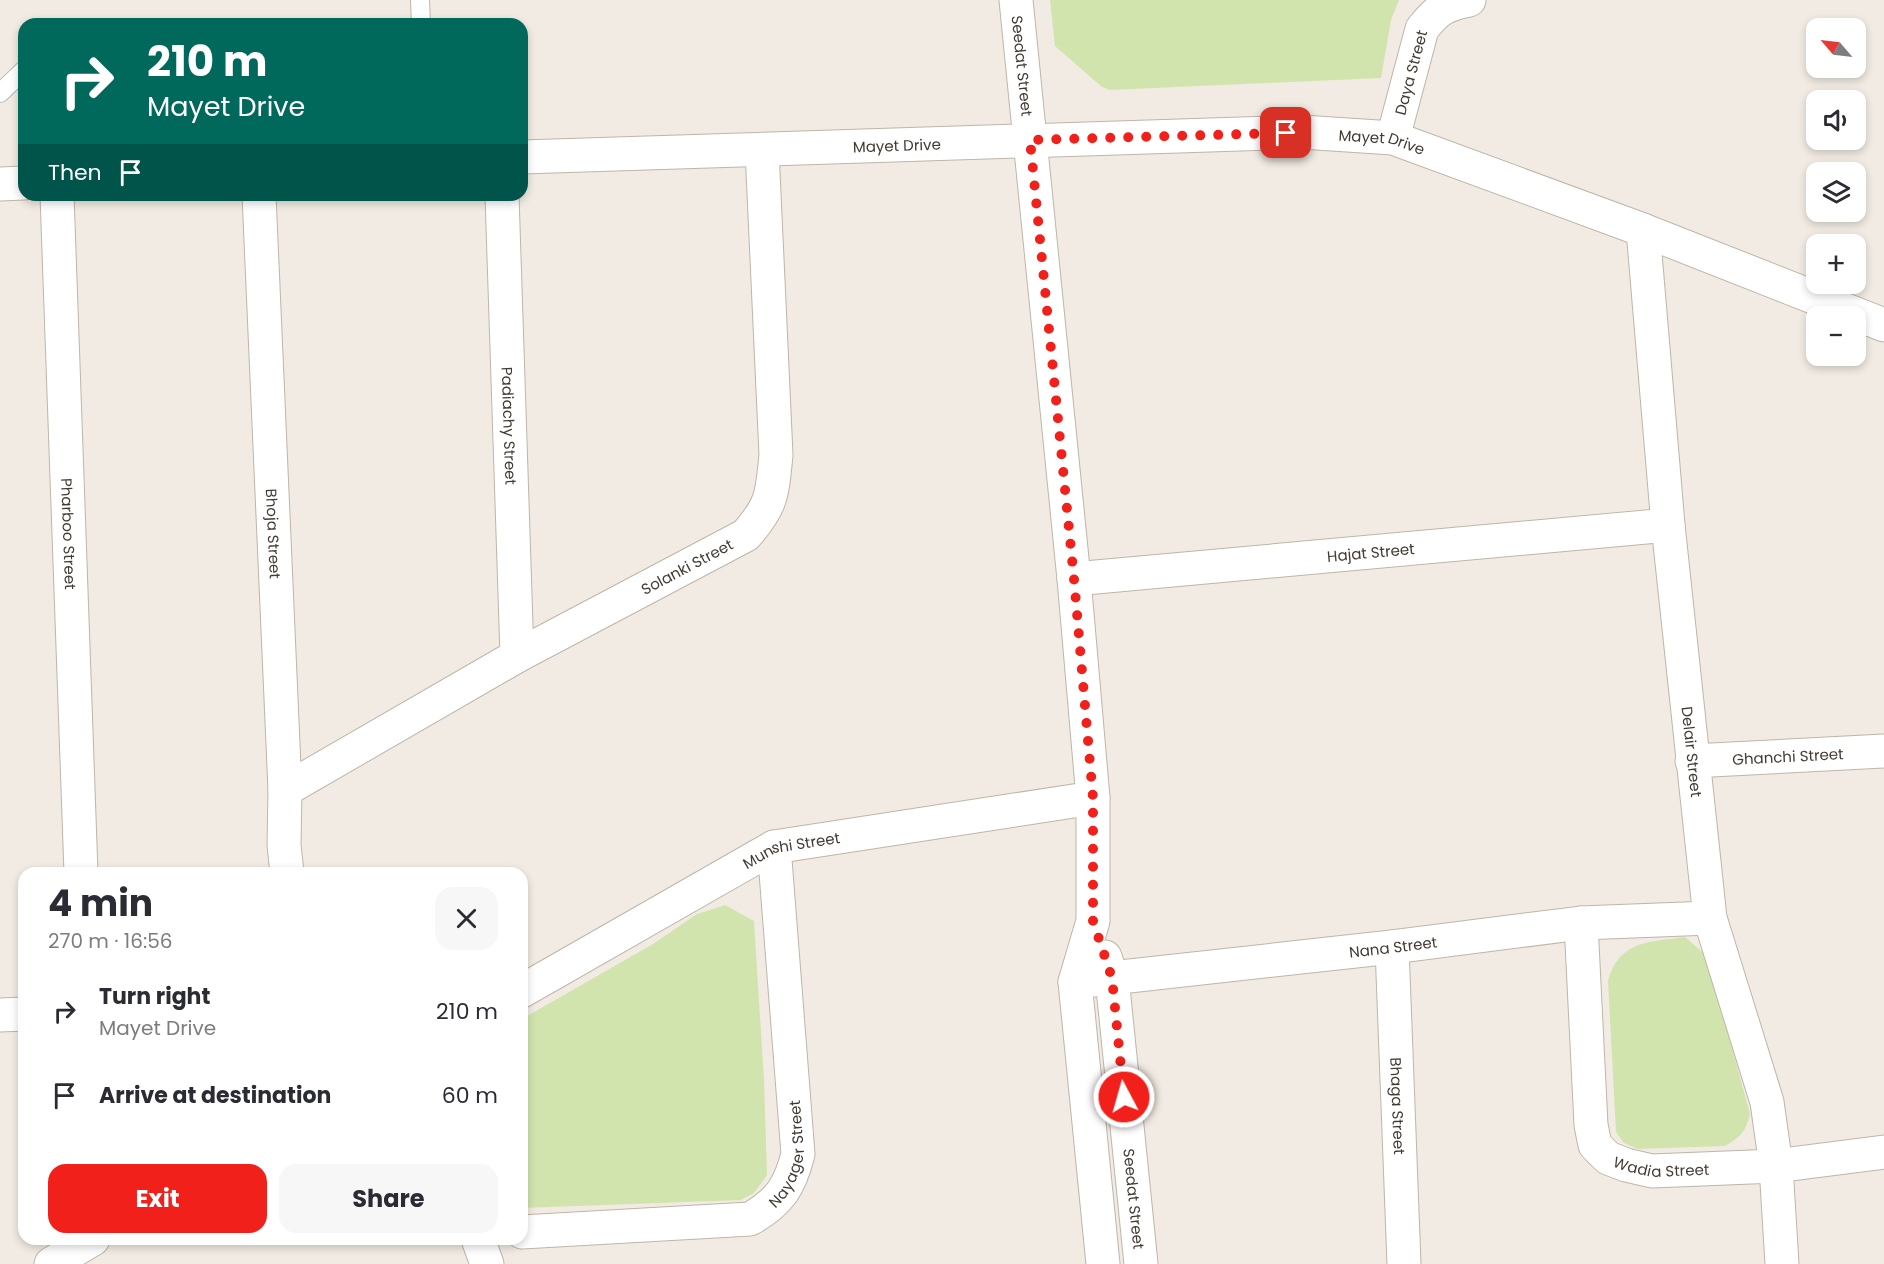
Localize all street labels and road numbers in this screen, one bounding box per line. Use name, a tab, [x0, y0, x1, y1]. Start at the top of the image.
street label: Seedat Street	[1007, 14, 1038, 117]
street label: Daya Street	[1389, 27, 1432, 117]
street label: Mayet Drive	[1338, 124, 1428, 159]
street label: Mayet Drive	[853, 133, 941, 157]
street label: Padiachy Street	[497, 367, 522, 485]
street label: Pharboo Street	[57, 478, 81, 590]
street label: Bhoja Street	[261, 488, 286, 579]
street label: Solanki Street	[637, 533, 737, 599]
street label: Hajat Street	[1326, 538, 1415, 566]
street label: Delair Street	[1677, 705, 1708, 798]
street label: Ghanchi Street	[1732, 743, 1844, 769]
street label: Munshi Street	[738, 827, 841, 873]
street label: Nana Street	[1348, 931, 1438, 962]
street label: Bhaga Street	[1386, 1057, 1410, 1155]
street label: Nayager Street	[764, 1099, 808, 1212]
street label: Seedat Street	[1119, 1147, 1150, 1250]
street label: Wadia Street	[1610, 1151, 1710, 1182]

